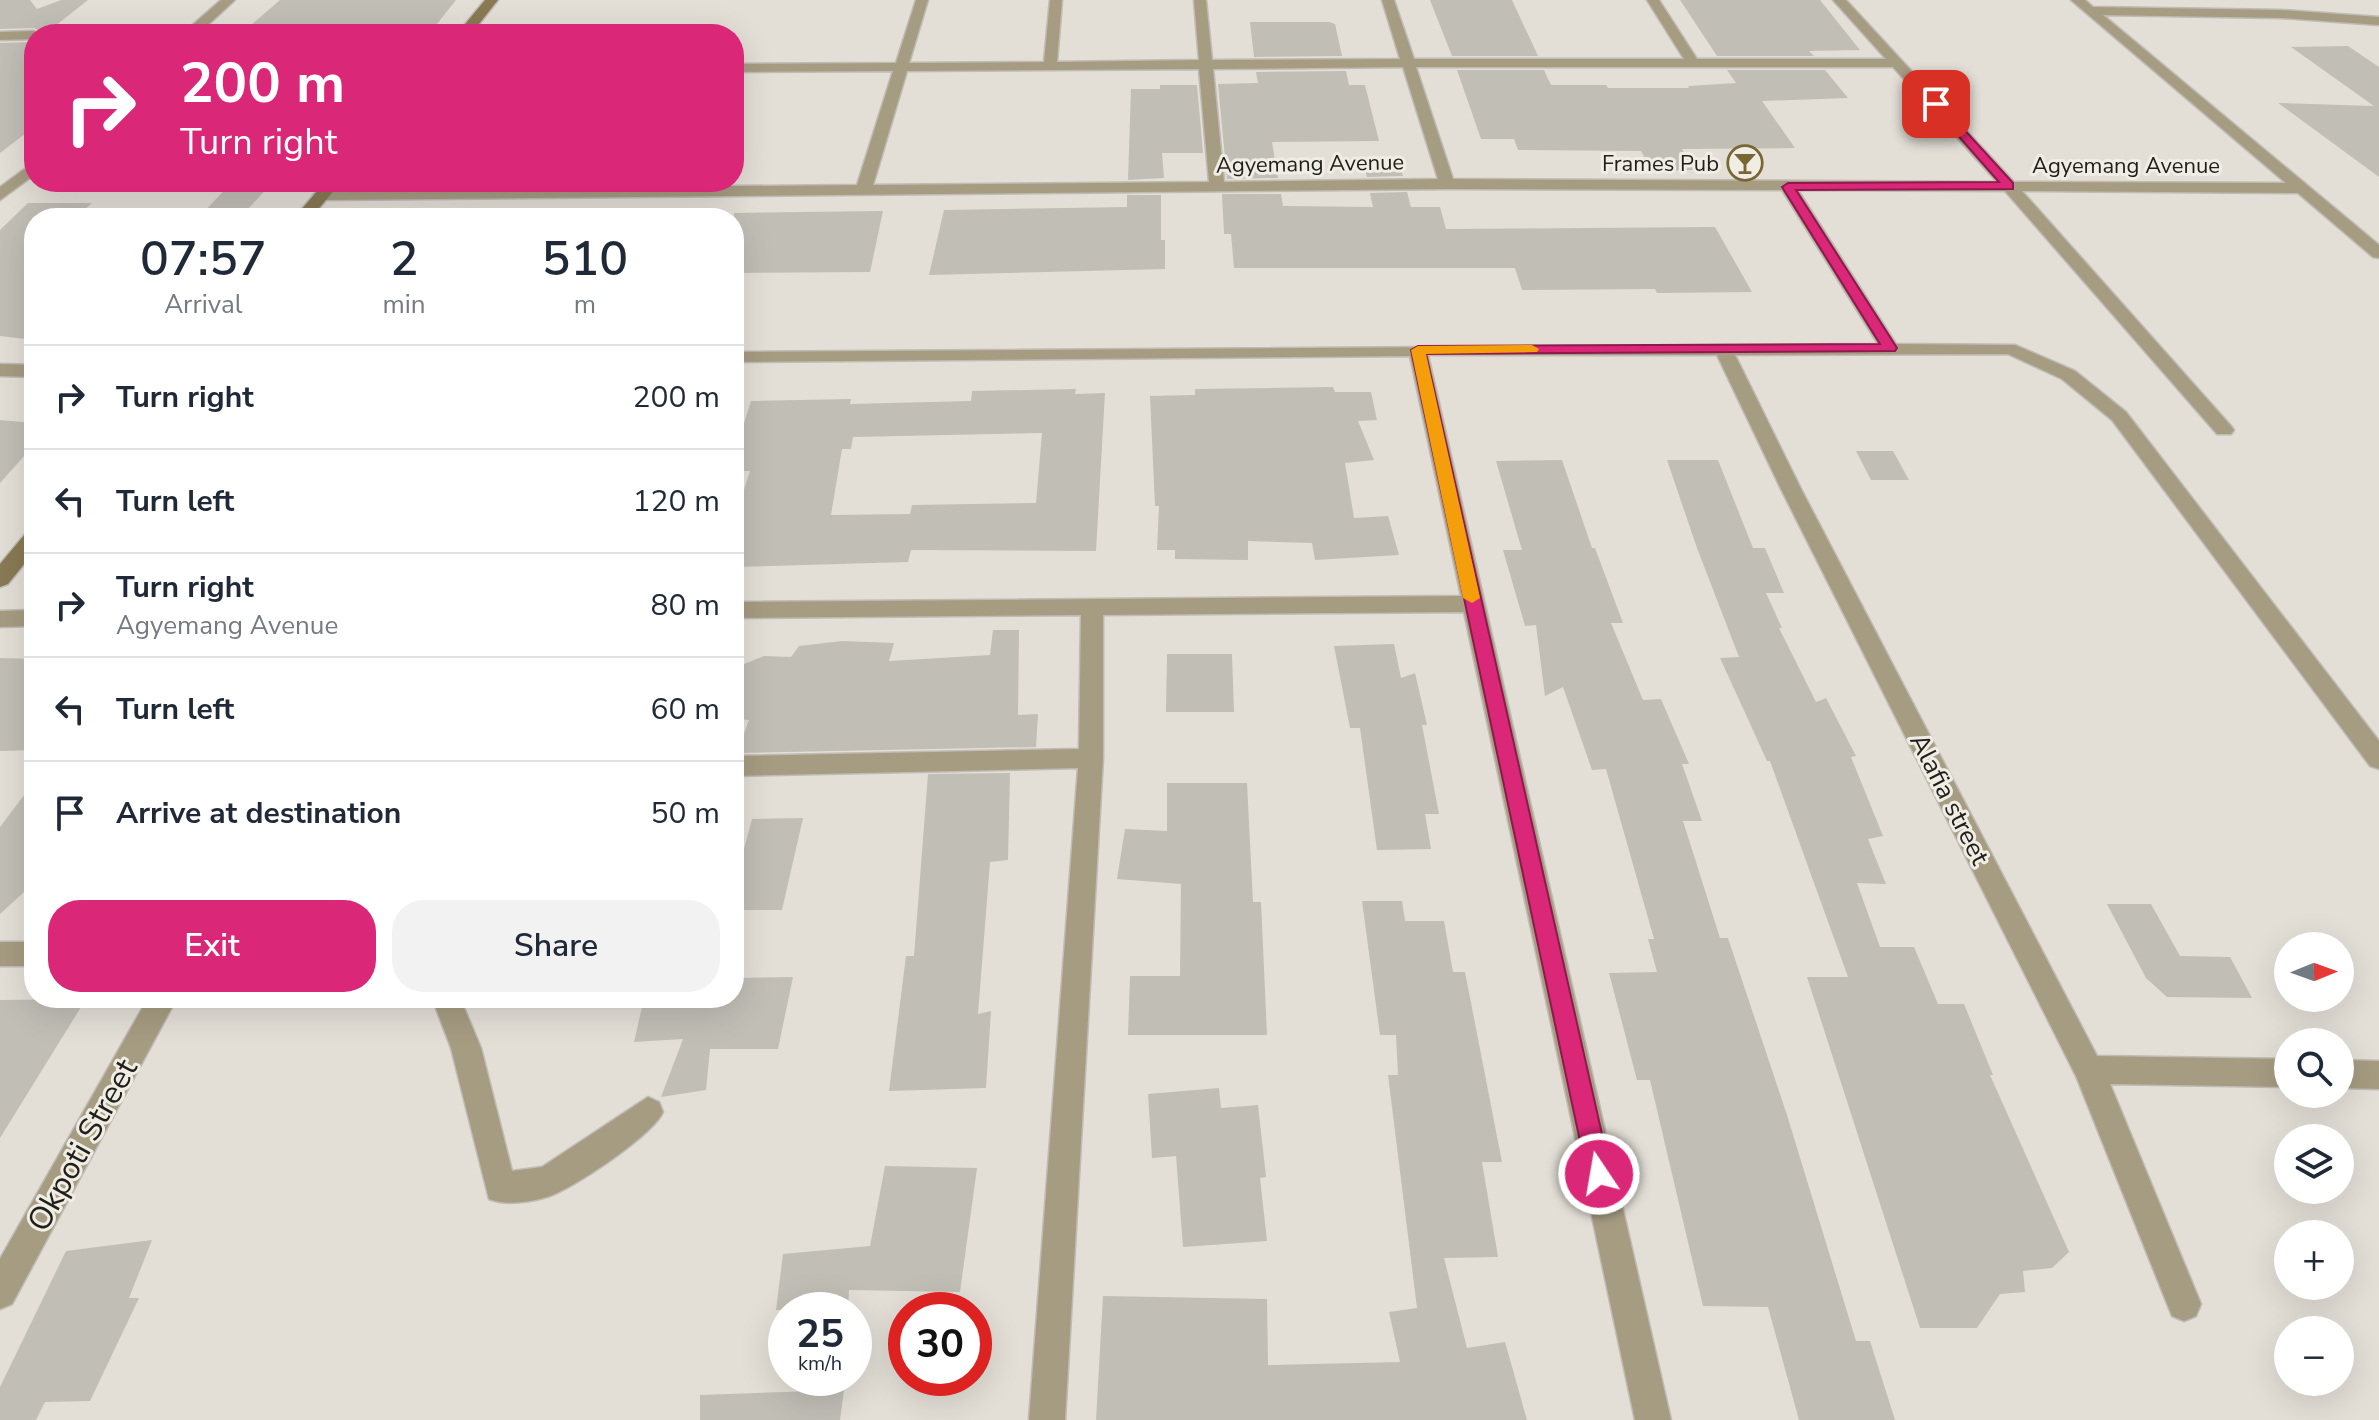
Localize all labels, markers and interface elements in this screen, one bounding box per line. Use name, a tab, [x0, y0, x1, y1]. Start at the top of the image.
text: 200 m	[180, 45, 345, 122]
icon: right	[48, 56, 152, 160]
pin	[1902, 70, 1970, 138]
icon: arrive	[1914, 82, 1958, 126]
text: Turn right	[180, 118, 337, 167]
bar icon: Frames Pub	[1726, 144, 1764, 182]
street label: Agyemang Avenue	[1216, 147, 1404, 181]
place label: Frames Pub	[1602, 149, 1719, 179]
street label: Agyemang Avenue	[2032, 151, 2220, 181]
text: 07:57	[140, 226, 267, 292]
text: 2	[390, 226, 418, 292]
text: 510	[542, 226, 628, 292]
text: Arrival	[164, 287, 242, 322]
text: min	[383, 287, 426, 322]
text: m	[574, 287, 596, 322]
icon: right	[48, 375, 92, 419]
text: Turn right	[116, 377, 254, 418]
text: 200 m	[633, 377, 720, 418]
icon: left	[48, 479, 92, 523]
text: Turn left	[116, 481, 234, 522]
text: 120 m	[633, 481, 720, 522]
text: Turn right	[116, 567, 254, 608]
icon: right	[48, 583, 92, 627]
text: 80 m	[651, 585, 720, 626]
text: Agyemang Avenue	[116, 608, 338, 643]
icon: left	[48, 687, 92, 731]
text: Turn left	[116, 689, 234, 730]
text: 60 m	[651, 689, 720, 730]
street label: Alafia street	[1902, 728, 1998, 872]
icon: arrive	[48, 791, 92, 835]
text: Arrive at destination	[116, 793, 401, 834]
text: 50 m	[651, 793, 720, 834]
button: Exit	[48, 900, 376, 992]
button: Share	[392, 900, 720, 992]
north arrow	[2274, 932, 2354, 1012]
map controls	[2274, 932, 2354, 1396]
button: search	[2274, 1028, 2354, 1108]
street label: Okpoti Street	[17, 1051, 148, 1239]
button: layers	[2274, 1124, 2354, 1204]
position arrow	[1557, 1132, 1641, 1216]
button: +	[2274, 1220, 2354, 1300]
speed limit sign: 30	[888, 1292, 992, 1396]
text: 25	[796, 1307, 844, 1361]
button: −	[2274, 1316, 2354, 1396]
text: km/h	[798, 1350, 842, 1377]

